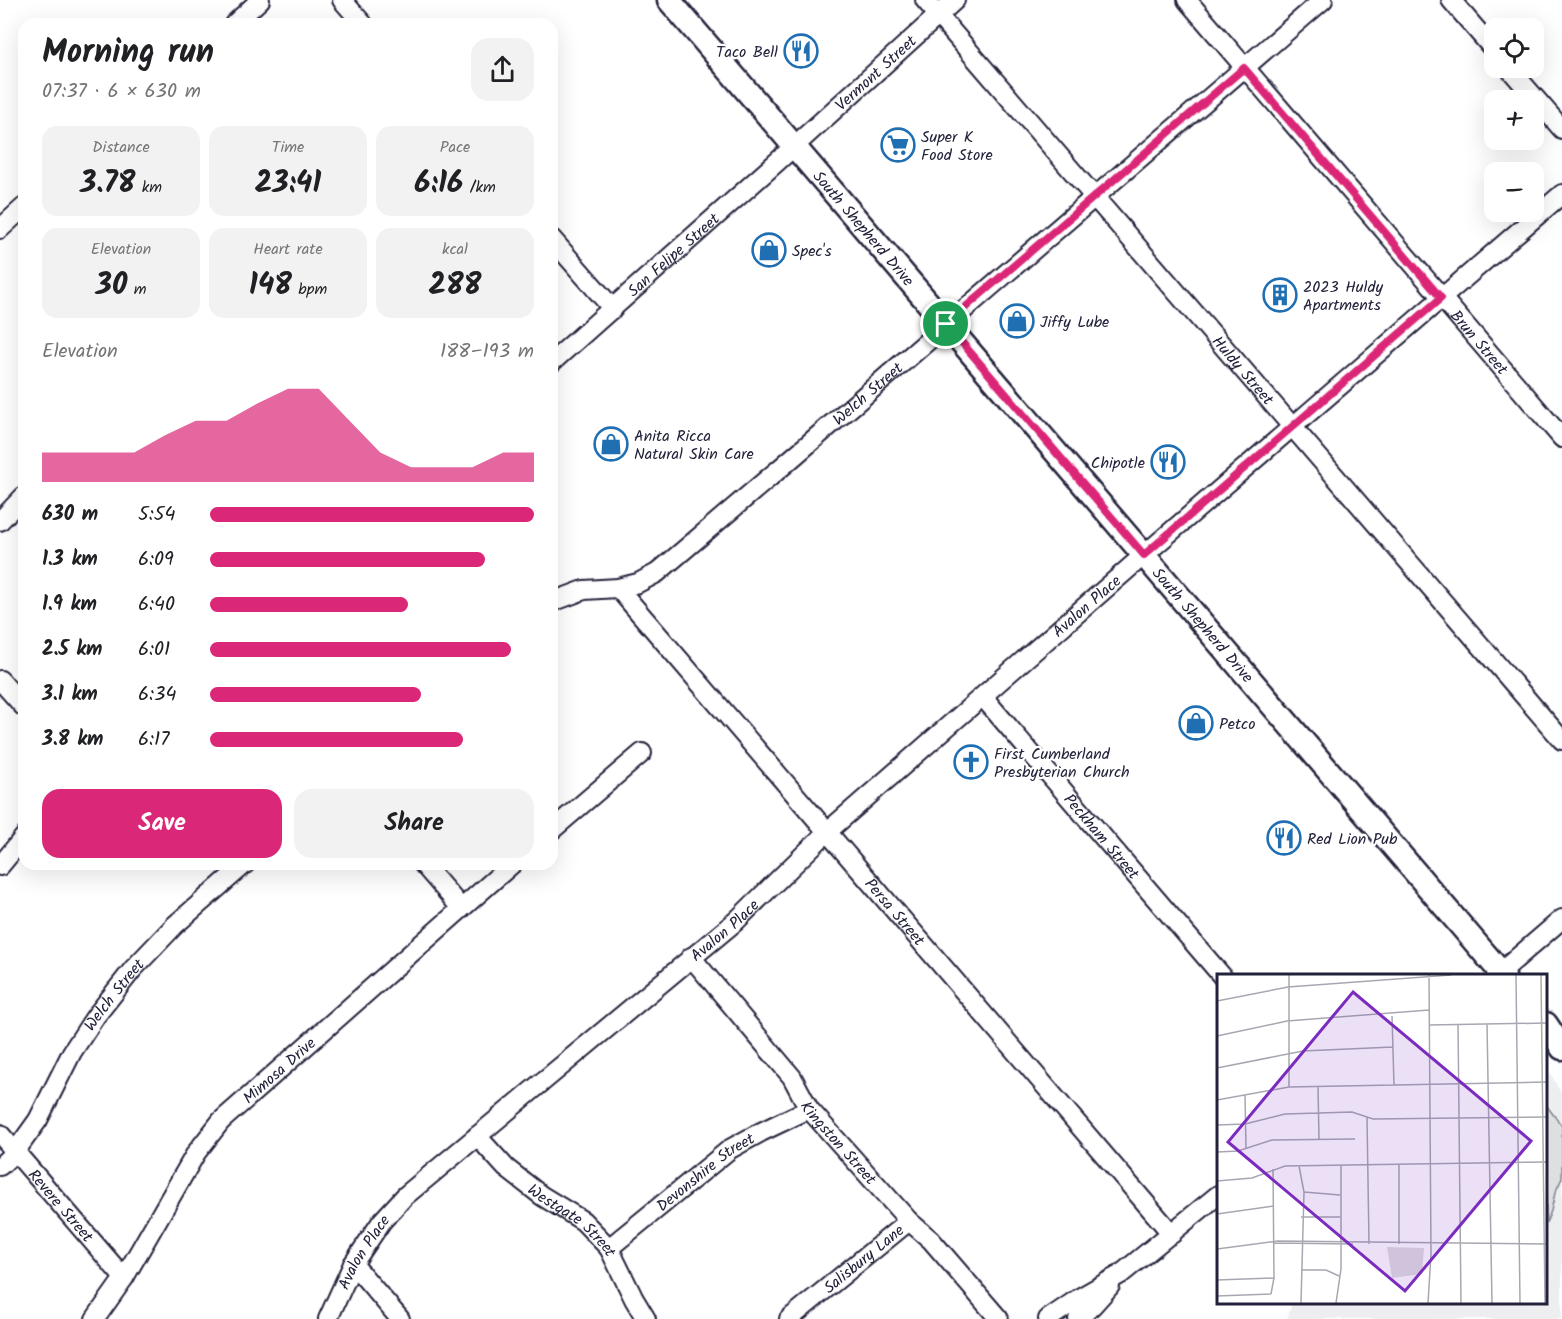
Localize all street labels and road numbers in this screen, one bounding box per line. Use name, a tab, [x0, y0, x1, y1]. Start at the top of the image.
street label: Vermont Street	[830, 29, 923, 117]
street label: South Shepherd Drive	[806, 166, 920, 292]
street label: San Felipe Street	[622, 207, 726, 303]
street label: Brun Street	[1443, 305, 1514, 381]
street label: Huldy Street	[1205, 331, 1280, 412]
street label: Welch Street	[827, 356, 910, 432]
street label: South Shepherd Drive	[1145, 562, 1259, 689]
street label: Avalon Place	[1047, 569, 1127, 644]
street label: Peckham Street	[1057, 788, 1146, 886]
street label: Persa Street	[858, 873, 931, 952]
street label: Avalon Place	[685, 894, 766, 968]
street label: Welch Street	[78, 953, 151, 1036]
street label: Mimosa Drive	[237, 1032, 322, 1111]
street label: Kingston Street	[793, 1097, 883, 1192]
street label: Devonshire Street	[651, 1126, 760, 1219]
street label: Revere Street	[21, 1164, 100, 1249]
street label: Westgate Street	[522, 1178, 623, 1262]
street label: Avalon Place	[332, 1209, 396, 1294]
street label: Salisbury Lane	[818, 1219, 910, 1300]

